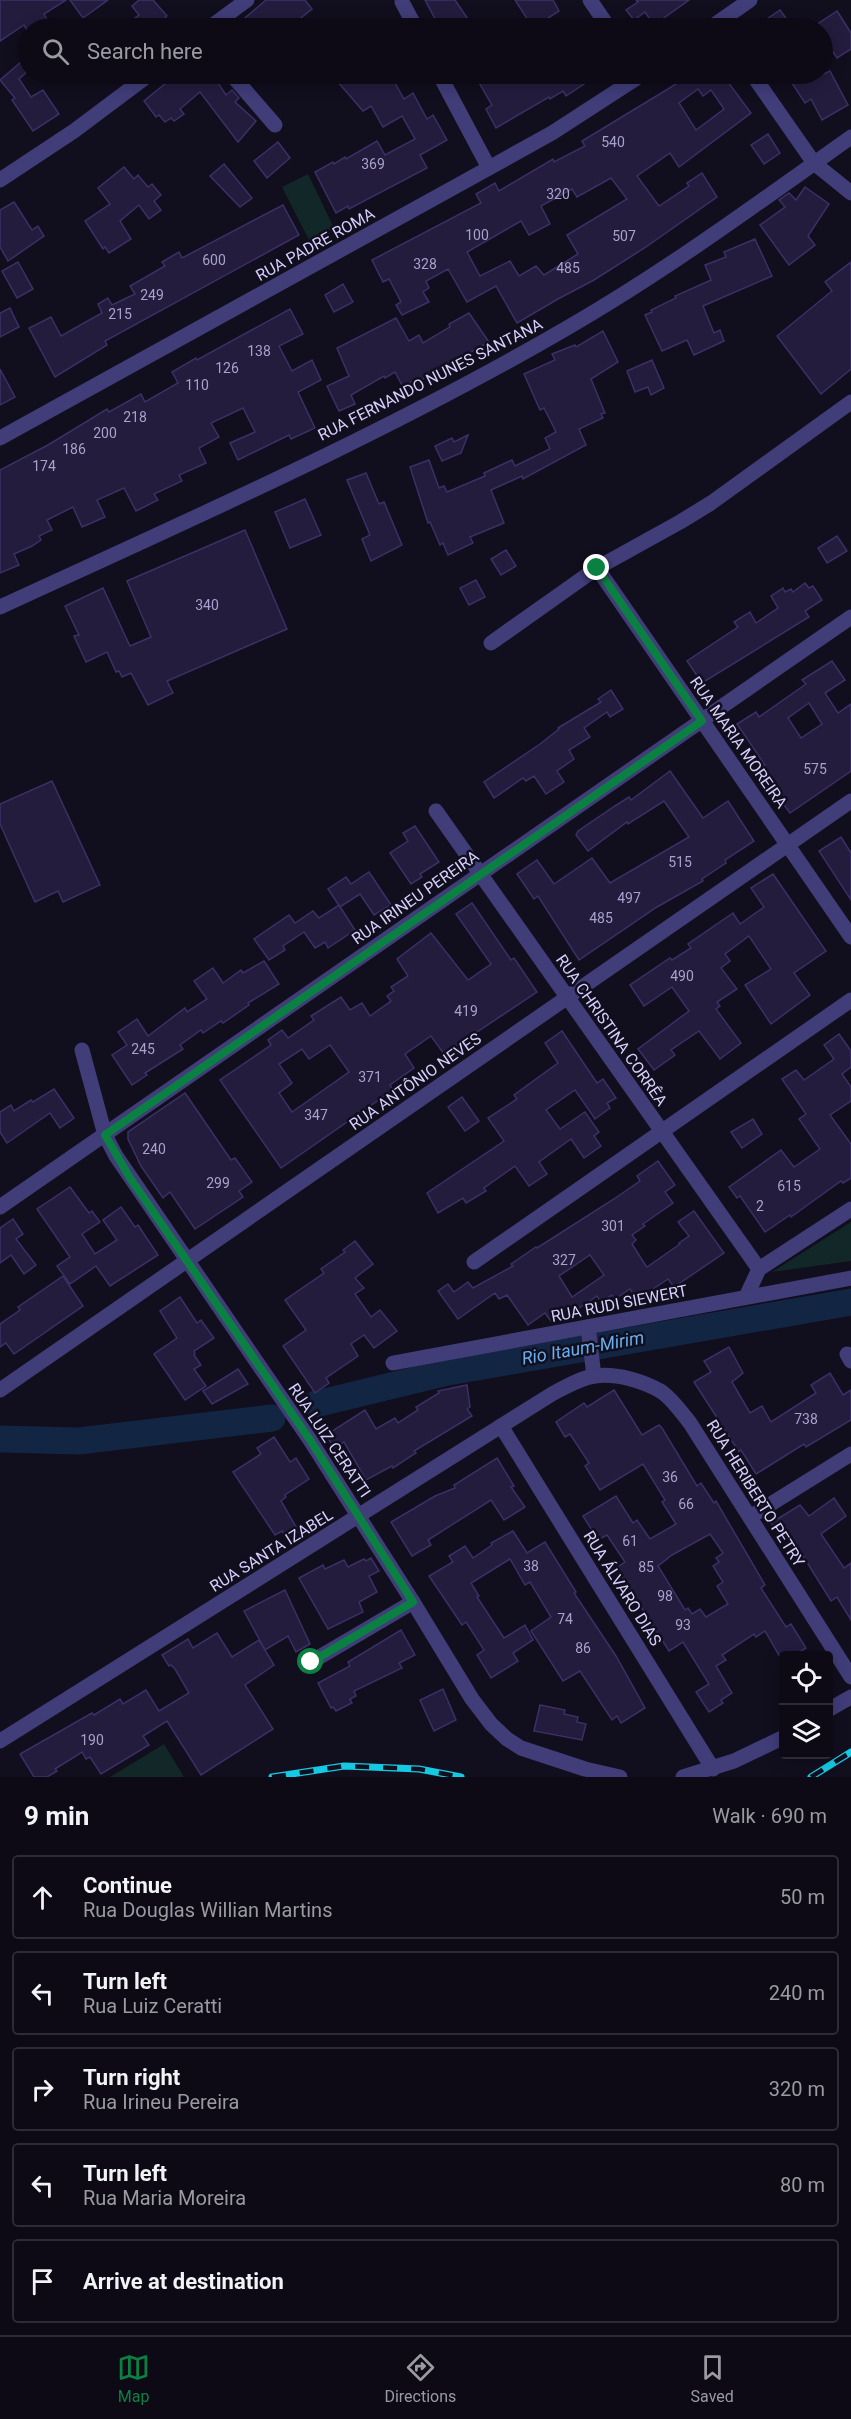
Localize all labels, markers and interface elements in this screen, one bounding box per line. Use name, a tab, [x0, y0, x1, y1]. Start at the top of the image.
search box	[18, 18, 833, 84]
icon: search	[39, 35, 72, 68]
text: Search here	[87, 39, 203, 64]
house number: 540	[601, 134, 625, 150]
house number: 369	[361, 156, 385, 172]
house number: 320	[546, 186, 570, 202]
street label: RUA PADRE ROMA	[253, 204, 378, 285]
house number: 100	[465, 227, 489, 243]
house number: 507	[612, 228, 636, 244]
house number: 600	[202, 252, 226, 268]
house number: 328	[413, 256, 437, 272]
house number: 485	[556, 260, 580, 276]
house number: 249	[140, 287, 164, 303]
house number: 215	[108, 306, 132, 322]
street label: RUA FERNANDO NUNES SANTANA	[315, 314, 546, 445]
house number: 138	[247, 343, 271, 359]
house number: 126	[215, 360, 239, 376]
house number: 110	[185, 377, 209, 393]
house number: 218	[123, 409, 147, 425]
house number: 200	[93, 425, 117, 441]
house number: 186	[62, 441, 86, 457]
house number: 174	[32, 458, 56, 474]
route end	[583, 554, 609, 580]
house number: 340	[195, 597, 219, 613]
street label: RUA MARIA MOREIRA	[686, 673, 792, 812]
house number: 575	[803, 761, 827, 777]
street label: RUA IRINEU PEREIRA	[348, 846, 483, 948]
house number: 515	[668, 854, 692, 870]
house number: 497	[617, 890, 641, 906]
house number: 485	[589, 910, 613, 926]
street label: RUA CHRISTINA CORRÊA	[552, 951, 671, 1110]
house number: 490	[670, 968, 694, 984]
house number: 419	[454, 1003, 478, 1019]
street label: RUA ANTÔNIO NEVES	[345, 1028, 485, 1134]
house number: 245	[131, 1041, 155, 1057]
house number: 371	[358, 1069, 382, 1085]
house number: 347	[304, 1107, 328, 1123]
house number: 240	[142, 1141, 166, 1157]
house number: 299	[206, 1175, 230, 1191]
house number: 615	[777, 1178, 801, 1194]
house number: 2	[756, 1198, 764, 1214]
house number: 301	[601, 1218, 625, 1234]
house number: 327	[552, 1252, 576, 1268]
street label: RUA RUDI SIEWERT	[549, 1281, 689, 1326]
water label: Rio Itaum-Mirim	[520, 1326, 646, 1369]
street label: RUA LUIZ CERATTI	[284, 1380, 375, 1501]
house number: 738	[794, 1411, 818, 1427]
street label: RUA HERIBERTO PETRY	[703, 1416, 809, 1571]
house number: 36	[662, 1469, 678, 1485]
house number: 66	[678, 1496, 694, 1512]
street label: RUA SANTA IZABEL	[206, 1505, 336, 1596]
street label: RUA ÁLVARO DIAS	[580, 1527, 666, 1649]
house number: 61	[622, 1533, 638, 1549]
house number: 38	[523, 1558, 539, 1574]
house number: 85	[638, 1559, 654, 1575]
house number: 98	[657, 1588, 673, 1604]
house number: 74	[557, 1611, 573, 1627]
house number: 93	[675, 1617, 691, 1633]
house number: 86	[575, 1640, 591, 1656]
route start	[297, 1648, 323, 1674]
map controls	[779, 1651, 833, 1759]
button: locate	[779, 1651, 833, 1705]
button: layers	[779, 1705, 833, 1759]
house number: 190	[80, 1732, 104, 1748]
text: 9 min	[24, 1801, 89, 1831]
text: Walk · 690 m	[712, 1804, 827, 1828]
text: Continue	[83, 1873, 172, 1898]
icon: ahead	[26, 1881, 59, 1914]
text: 50 m	[780, 1885, 825, 1909]
text: Rua Douglas Willian Martins	[83, 1898, 332, 1922]
text: Turn left	[83, 1969, 167, 1994]
icon: left	[26, 1977, 59, 2010]
text: 240 m	[769, 1981, 825, 2005]
text: Rua Luiz Ceratti	[83, 1994, 222, 2018]
text: Turn right	[83, 2065, 180, 2090]
icon: right	[26, 2073, 59, 2106]
text: 320 m	[769, 2077, 825, 2101]
text: Rua Irineu Pereira	[83, 2090, 239, 2114]
text: Turn left	[83, 2161, 167, 2186]
icon: left	[26, 2169, 59, 2202]
text: 80 m	[780, 2173, 825, 2197]
text: Rua Maria Moreira	[83, 2186, 246, 2210]
icon: arrive	[26, 2265, 59, 2298]
text: Arrive at destination	[83, 2269, 284, 2294]
tab: Map	[117, 2351, 150, 2406]
tab: Directions	[384, 2351, 456, 2406]
tab: Saved	[691, 2351, 734, 2406]

